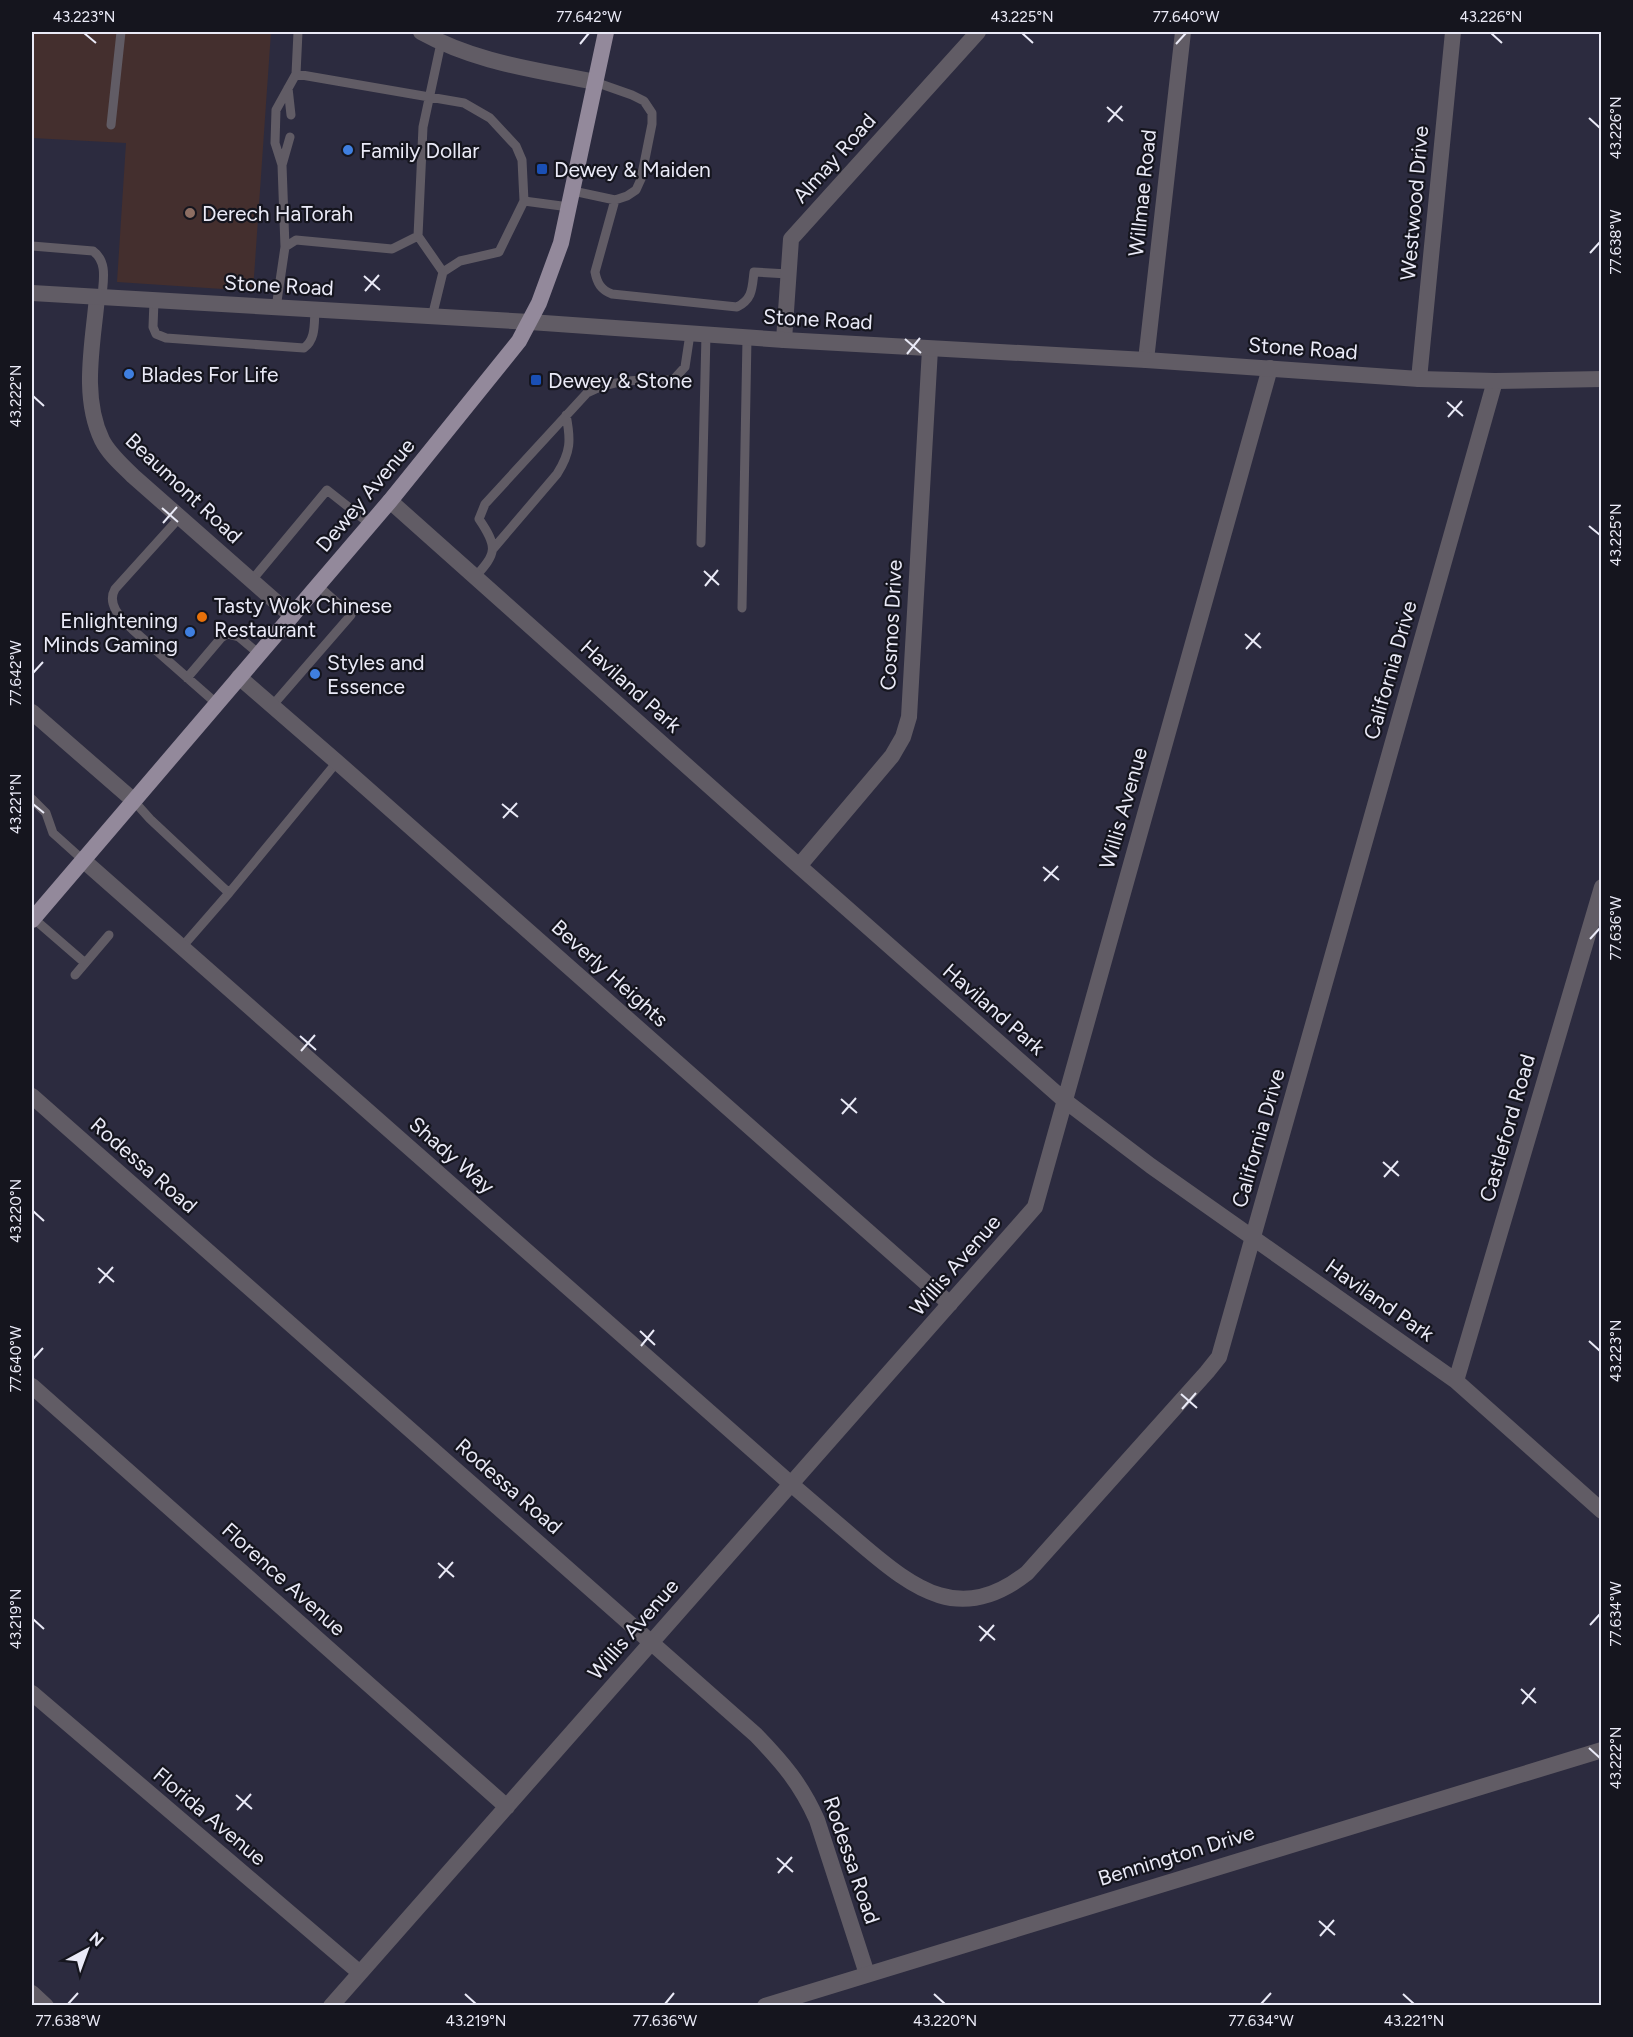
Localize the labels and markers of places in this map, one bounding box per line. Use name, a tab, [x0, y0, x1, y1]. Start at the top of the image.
place label: Family Dollar	[360, 138, 479, 163]
marker: Family Dollar	[341, 143, 355, 157]
place label: Dewey & Maiden	[554, 157, 711, 182]
marker: Dewey & Maiden	[535, 162, 549, 176]
place label: Derech HaTorah	[202, 201, 353, 226]
marker: Derech HaTorah	[183, 206, 197, 220]
place label: Blades For Life	[141, 362, 279, 387]
marker: Blades For Life	[122, 367, 136, 381]
place label: Dewey & Stone	[548, 368, 692, 393]
marker: Dewey & Stone	[529, 373, 543, 387]
place label: Tasty Wok Chinese Restaurant	[214, 593, 392, 642]
place label: Enlightening Minds Gaming	[43, 608, 178, 657]
marker: Tasty Wok Chinese Restaurant	[195, 610, 209, 624]
marker: Enlightening Minds Gaming	[183, 625, 197, 639]
place label: Styles and Essence	[327, 650, 425, 699]
marker: Styles and Essence	[308, 667, 322, 681]

